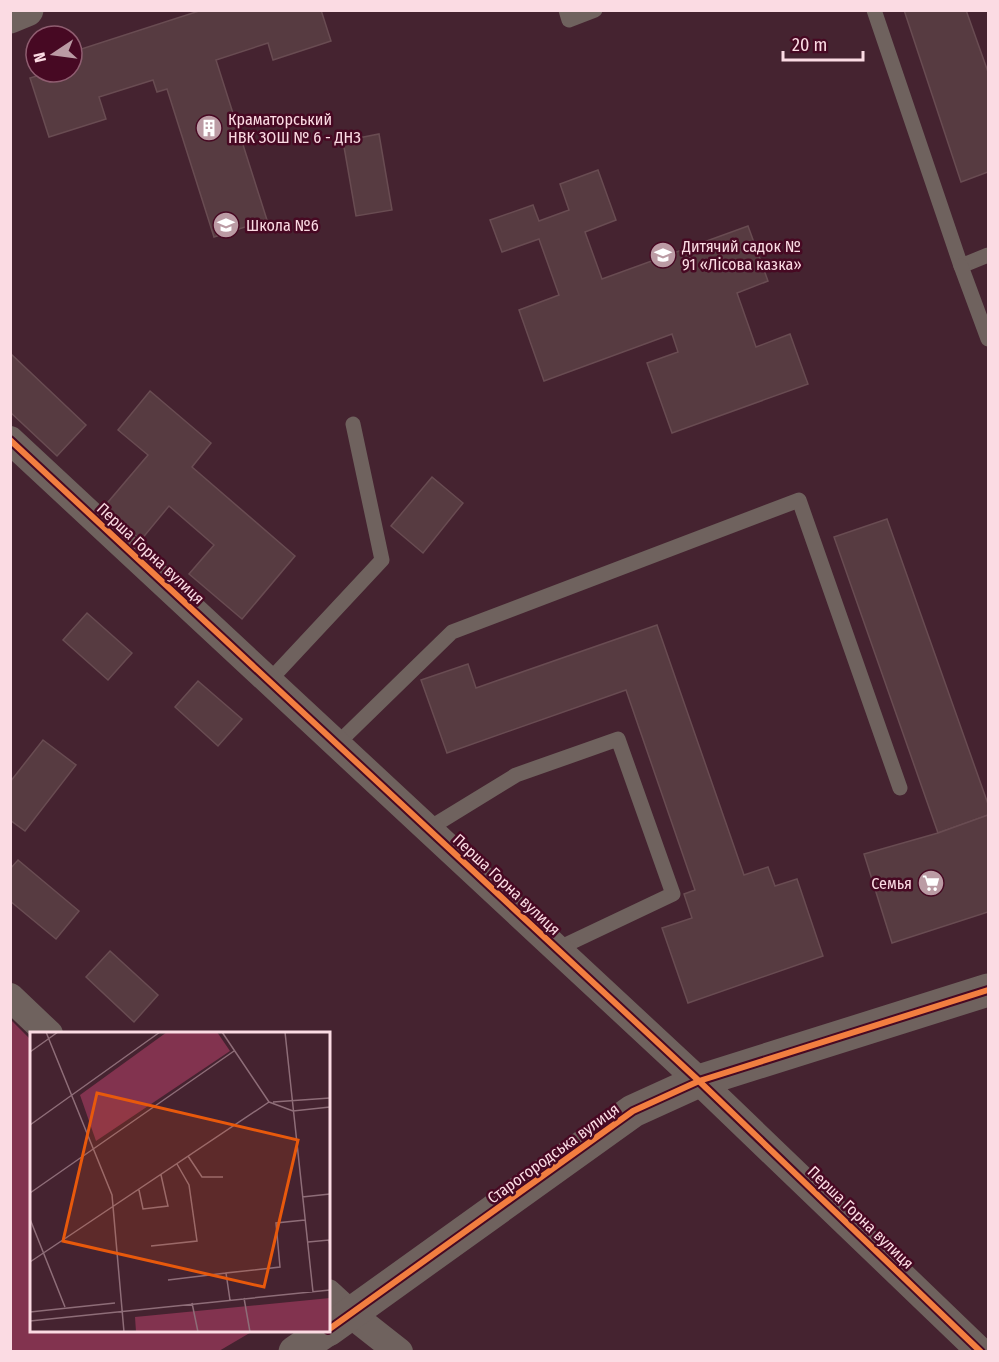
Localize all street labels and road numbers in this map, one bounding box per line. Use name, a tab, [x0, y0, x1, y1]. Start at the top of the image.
street label: Перша Горна вулиця	[93, 499, 208, 608]
street label: Перша Горна вулиця	[449, 830, 564, 939]
street label: Старогородська вулиця	[484, 1099, 623, 1208]
street label: Перша Горна вулиця	[804, 1162, 918, 1273]

